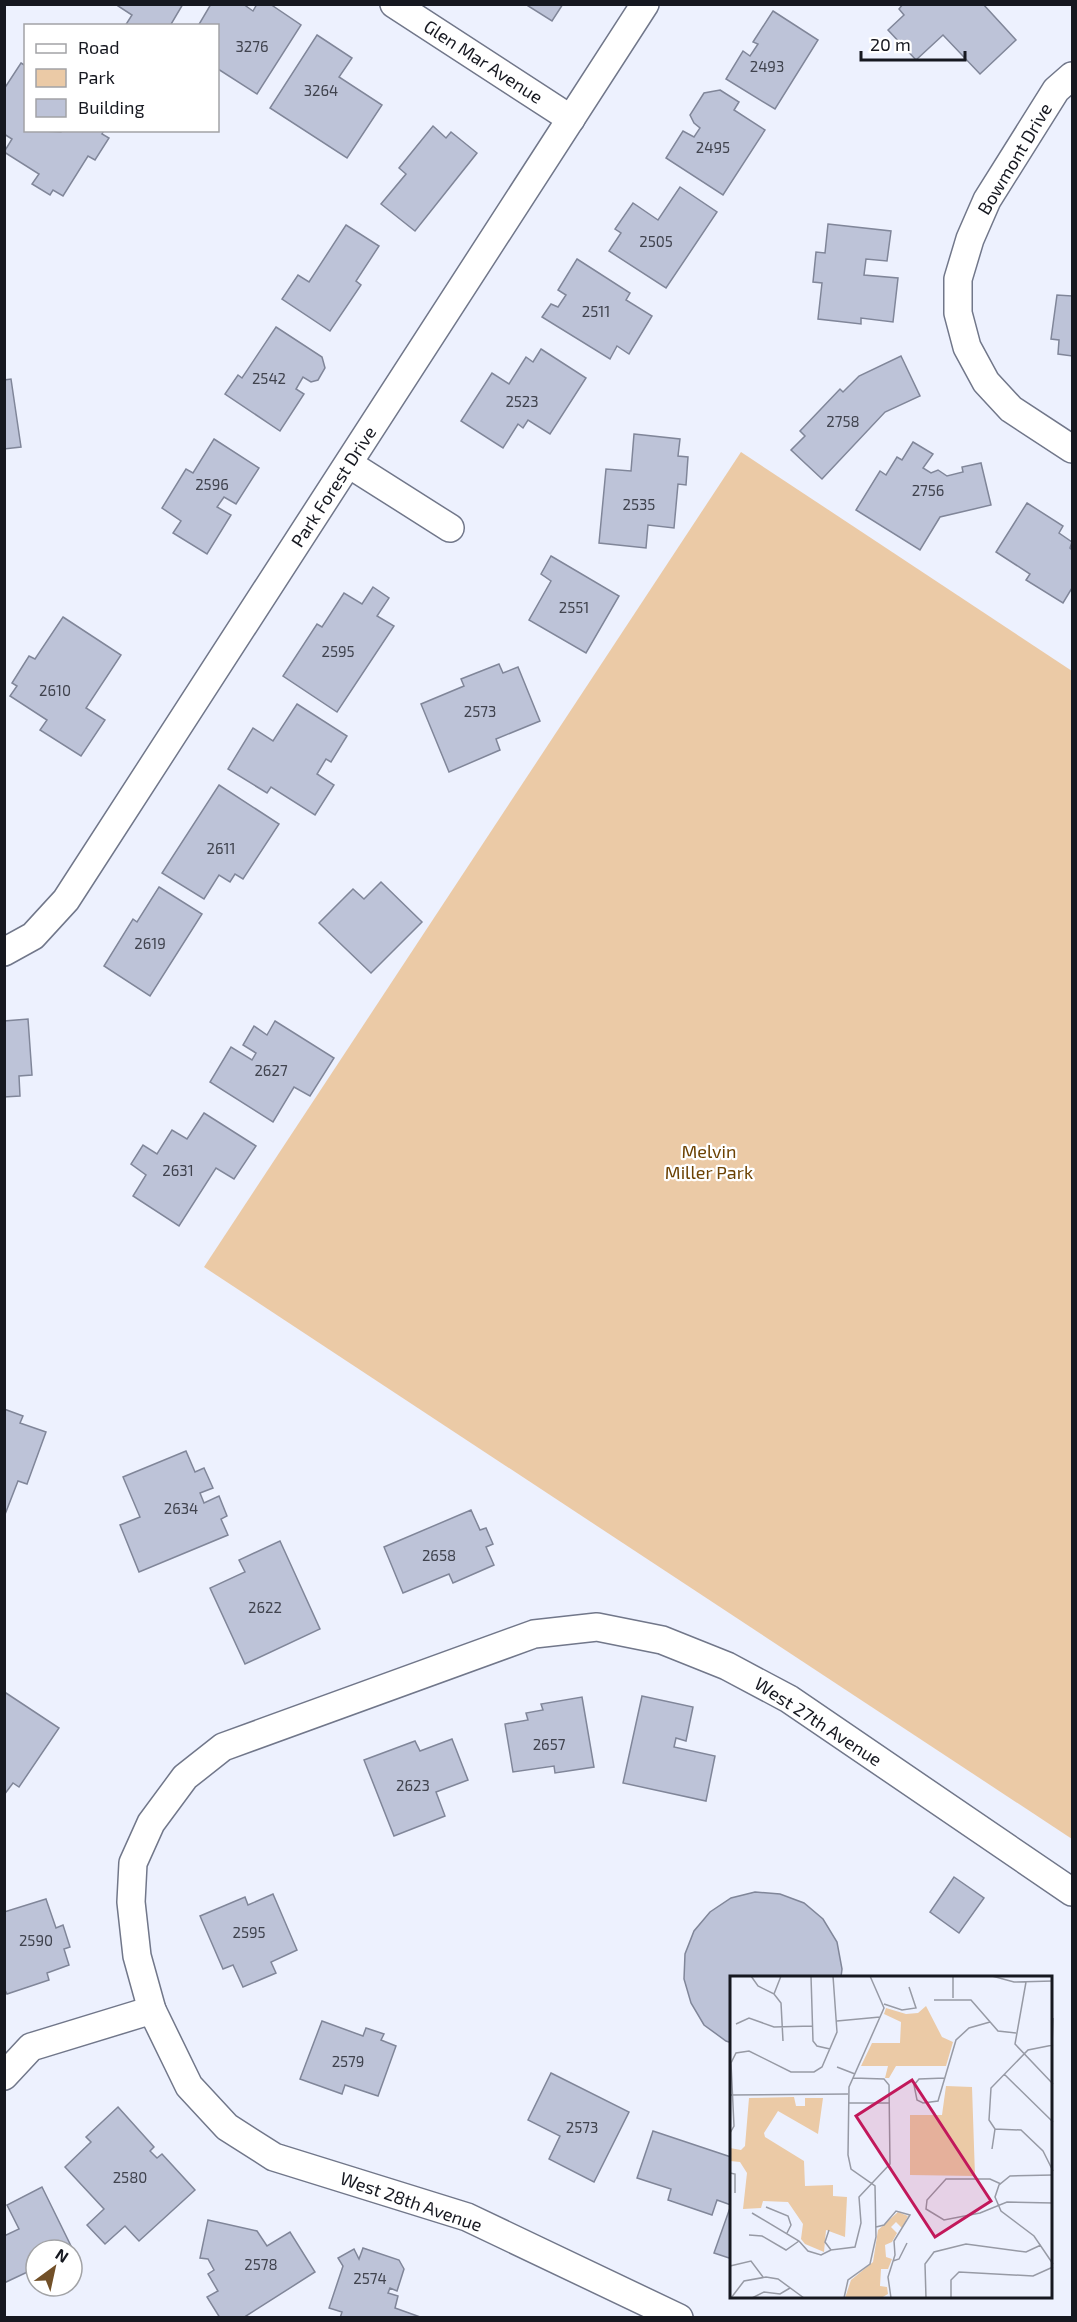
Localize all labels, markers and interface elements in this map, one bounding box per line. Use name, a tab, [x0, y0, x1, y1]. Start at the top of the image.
street label: Glen Mar Avenue	[420, 15, 547, 108]
legend	[24, 24, 219, 132]
scale bar	[861, 24, 964, 62]
text: 20 m	[870, 33, 911, 55]
text: Road	[78, 36, 119, 58]
house number: 3276	[235, 37, 269, 55]
house number: 2493	[750, 57, 784, 75]
text: Park	[78, 66, 115, 88]
house number: 3264	[304, 81, 338, 99]
text: Building	[78, 96, 145, 118]
street label: Bowmont Drive	[972, 99, 1056, 218]
house number: 2495	[696, 138, 730, 156]
house number: 2505	[639, 232, 673, 250]
house number: 2511	[582, 302, 610, 320]
house number: 2542	[252, 369, 286, 387]
house number: 2523	[505, 392, 539, 410]
house number: 2758	[826, 412, 860, 430]
street label: Park Forest Drive	[286, 422, 380, 551]
house number: 2596	[195, 475, 229, 493]
house number: 2756	[912, 481, 944, 499]
house number: 2535	[623, 495, 655, 513]
house number: 2551	[559, 598, 589, 616]
house number: 2595	[321, 642, 355, 660]
house number: 2610	[39, 681, 71, 699]
house number: 2573	[464, 702, 496, 720]
house number: 2611	[207, 839, 235, 857]
house number: 2619	[134, 934, 166, 952]
house number: 2627	[254, 1061, 288, 1079]
park label: Melvin Miller Park	[665, 1140, 753, 1183]
house number: 2631	[162, 1161, 194, 1179]
house number: 2634	[164, 1499, 198, 1517]
house number: 2658	[422, 1546, 456, 1564]
house number: 2622	[248, 1598, 282, 1616]
street label: West 27th Avenue	[751, 1672, 886, 1770]
house number: 2657	[533, 1735, 566, 1753]
house number: 2623	[396, 1776, 430, 1794]
house number: 2595	[232, 1923, 266, 1941]
house number: 2590	[19, 1931, 53, 1949]
inset map	[730, 1976, 1053, 2298]
house number: 2579	[332, 2052, 364, 2070]
house number: 2573	[566, 2118, 598, 2136]
street label: West 28th Avenue	[337, 2166, 485, 2236]
house number: 2580	[113, 2168, 147, 2186]
north arrow	[24, 2238, 84, 2298]
text: N	[52, 2244, 72, 2266]
house number: 2578	[244, 2255, 278, 2273]
house number: 2574	[353, 2269, 387, 2287]

